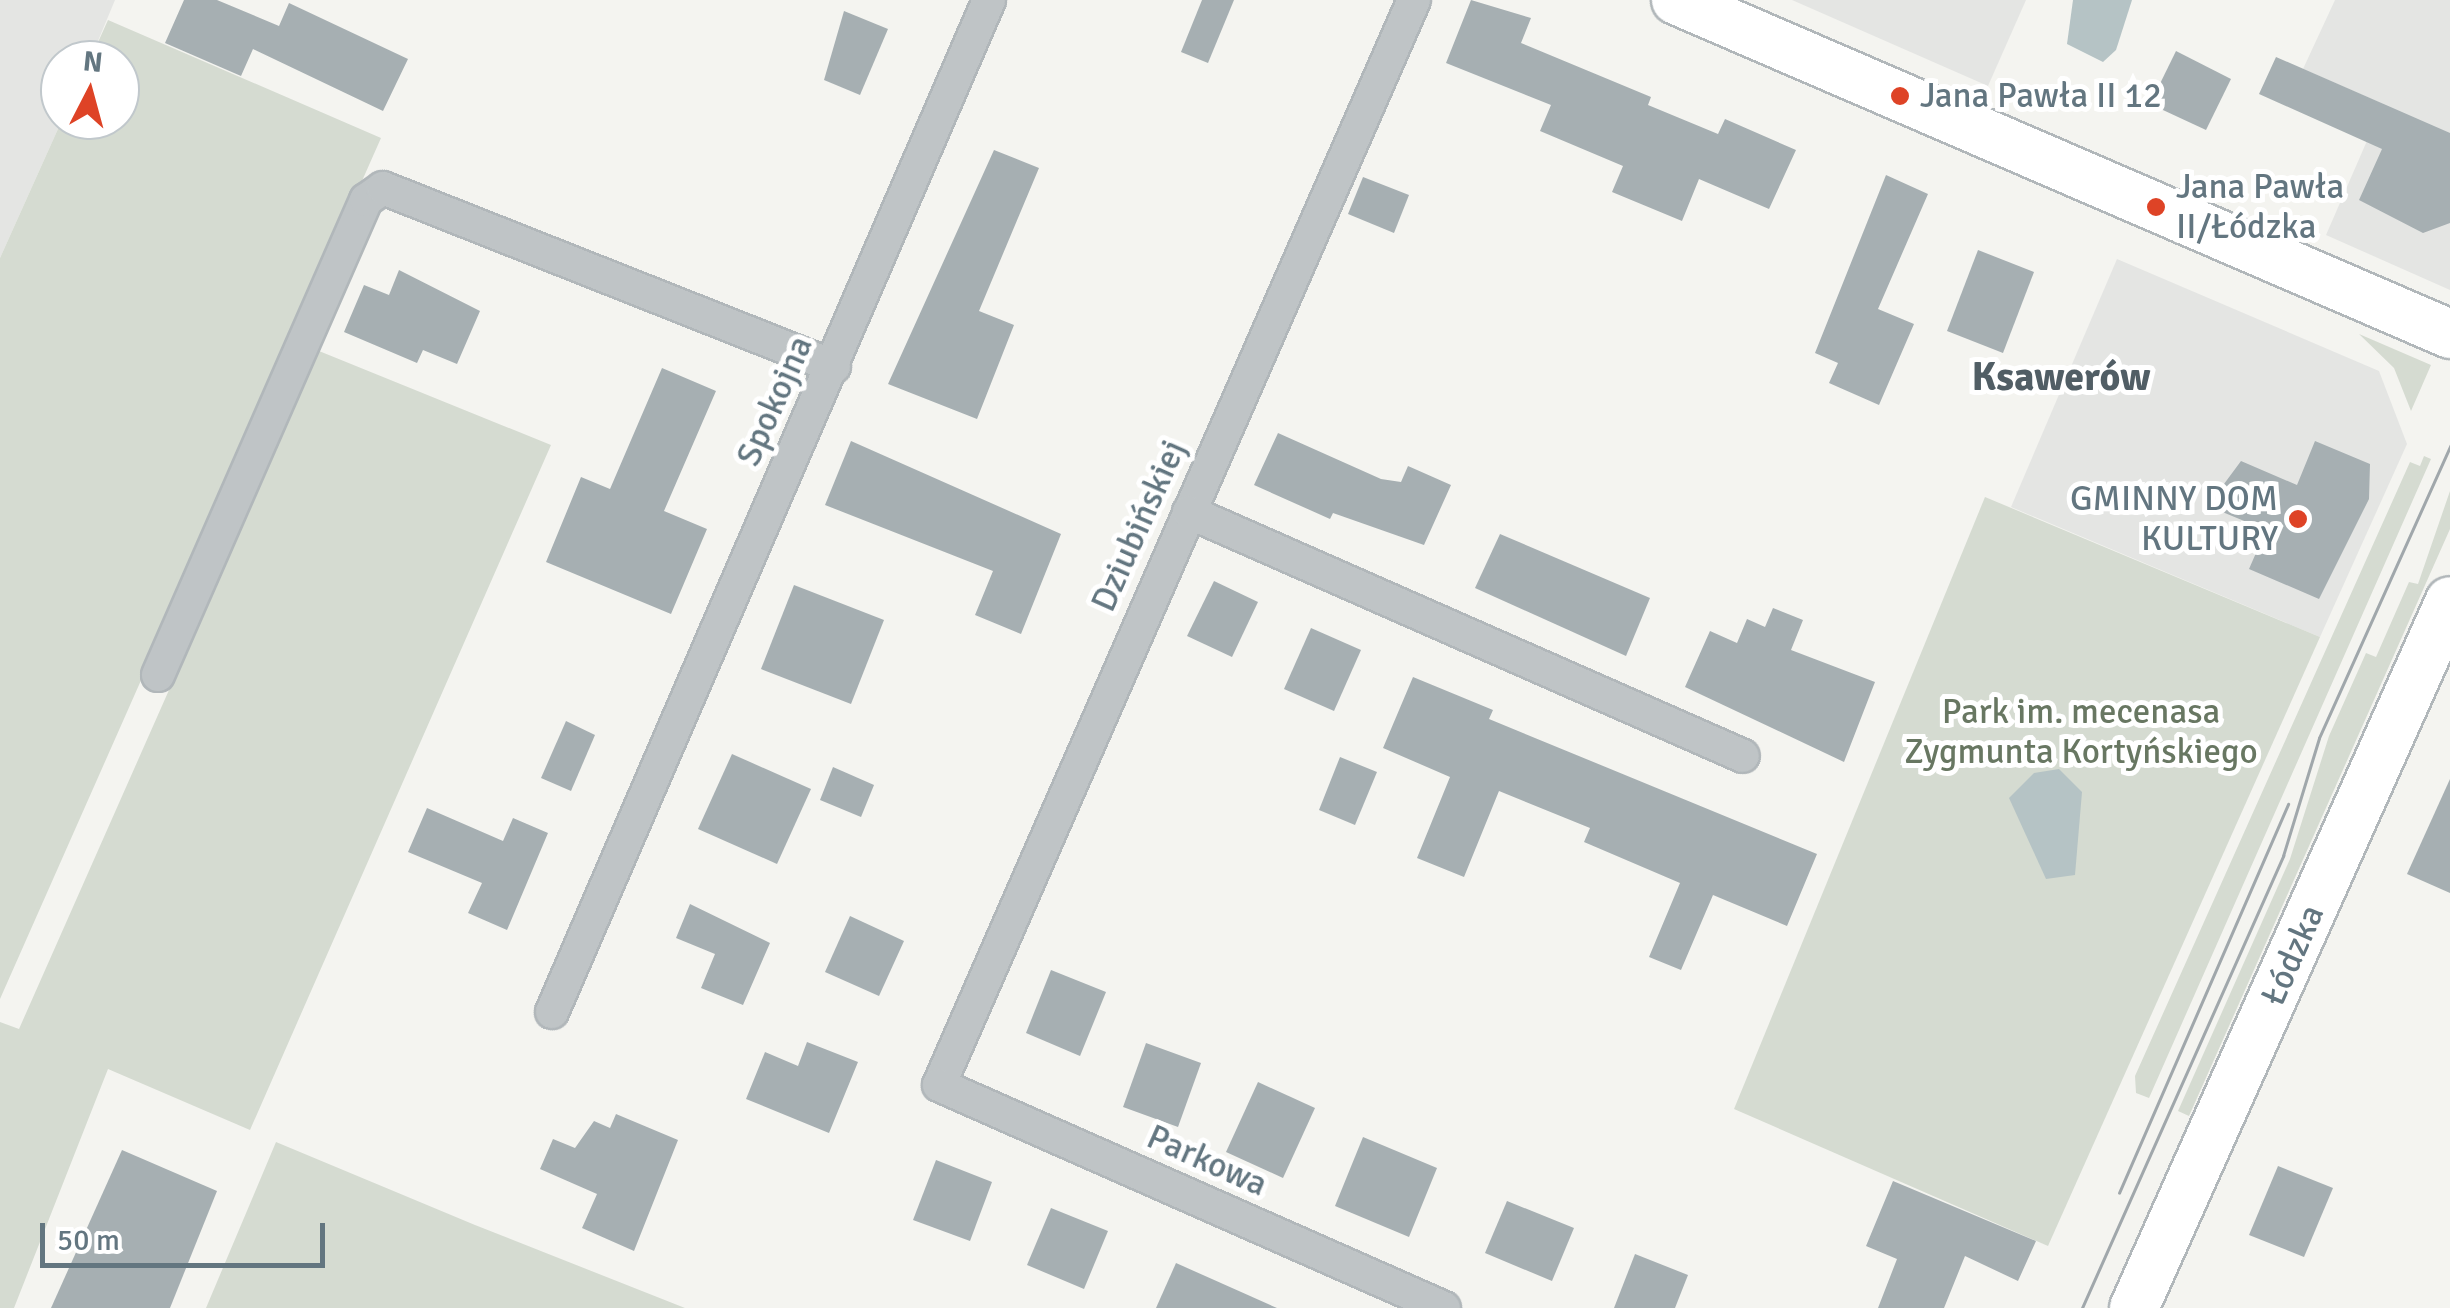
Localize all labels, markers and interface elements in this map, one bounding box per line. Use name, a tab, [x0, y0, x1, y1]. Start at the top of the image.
north arrow	[40, 40, 140, 140]
text: N	[81, 44, 104, 80]
place label: Jana Pawła II 12	[1920, 75, 2162, 117]
marker: Jana Pawła II 12	[1889, 85, 1911, 107]
place label: Jana Pawła II/Łódzka	[2176, 166, 2344, 248]
marker: Jana Pawła II/Łódzka	[2145, 196, 2167, 218]
street label: Spokojna	[728, 330, 822, 472]
district label: Ksawerów	[1972, 353, 2150, 401]
street label: Dziubińskiej	[1083, 434, 1195, 618]
place label: GMINNY DOM KULTURY	[2070, 478, 2278, 560]
marker: GMINNY DOM KULTURY	[2287, 508, 2309, 530]
park label: Park im. mecenasa Zygmunta Kortyńskiego	[1904, 691, 2258, 773]
street label: Łódzka	[2252, 898, 2334, 1012]
street label: Parkowa	[1140, 1116, 1274, 1206]
scale bar	[45, 1203, 330, 1265]
text: 50 m	[57, 1222, 120, 1259]

